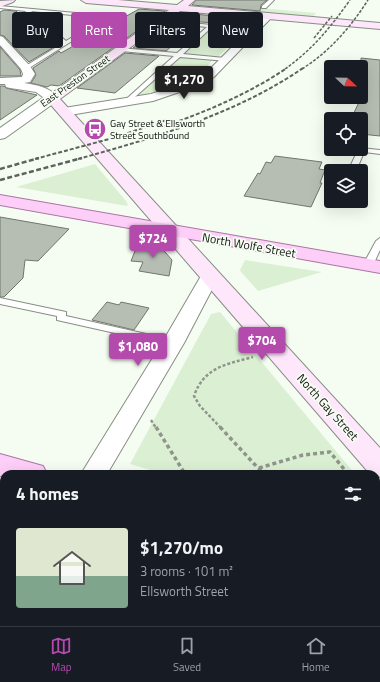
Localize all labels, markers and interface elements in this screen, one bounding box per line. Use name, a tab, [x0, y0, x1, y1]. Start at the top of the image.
chip: Buy	[12, 12, 63, 48]
chip: Rent	[71, 12, 127, 48]
chip: Filters	[135, 12, 200, 48]
chip: New	[208, 12, 263, 48]
street label: East Preston Street	[37, 51, 113, 111]
north arrow	[324, 60, 368, 104]
map controls	[324, 60, 368, 208]
pin: $1,270	[151, 66, 217, 100]
text: $1,270	[164, 69, 204, 89]
button: locate	[324, 112, 368, 156]
bus stop icon: Gay Street & Ellsworth Street Southbound	[82, 116, 108, 142]
place label: Gay Street & Ellsworth Street Southbound	[110, 116, 205, 143]
button: layers	[324, 164, 368, 208]
pin: $724	[129, 225, 177, 259]
street label: North Wolfe Street	[201, 227, 298, 263]
text: $724	[138, 228, 168, 248]
pin: $704	[238, 327, 286, 361]
text: $704	[247, 330, 277, 350]
pin: $1,080	[105, 333, 171, 367]
text: $1,080	[118, 336, 158, 356]
street label: North Gay Street	[293, 369, 364, 445]
text: 4 homes	[16, 481, 79, 507]
icon: filters	[342, 483, 364, 505]
text: $1,270/mo	[140, 535, 223, 561]
icon: home	[48, 544, 96, 592]
text: 3 rooms · 101 m²	[140, 561, 233, 581]
text: Ellsworth Street	[140, 581, 228, 601]
tab: Map	[50, 635, 72, 675]
tab: Saved	[173, 635, 201, 675]
tab: Home	[302, 635, 330, 675]

